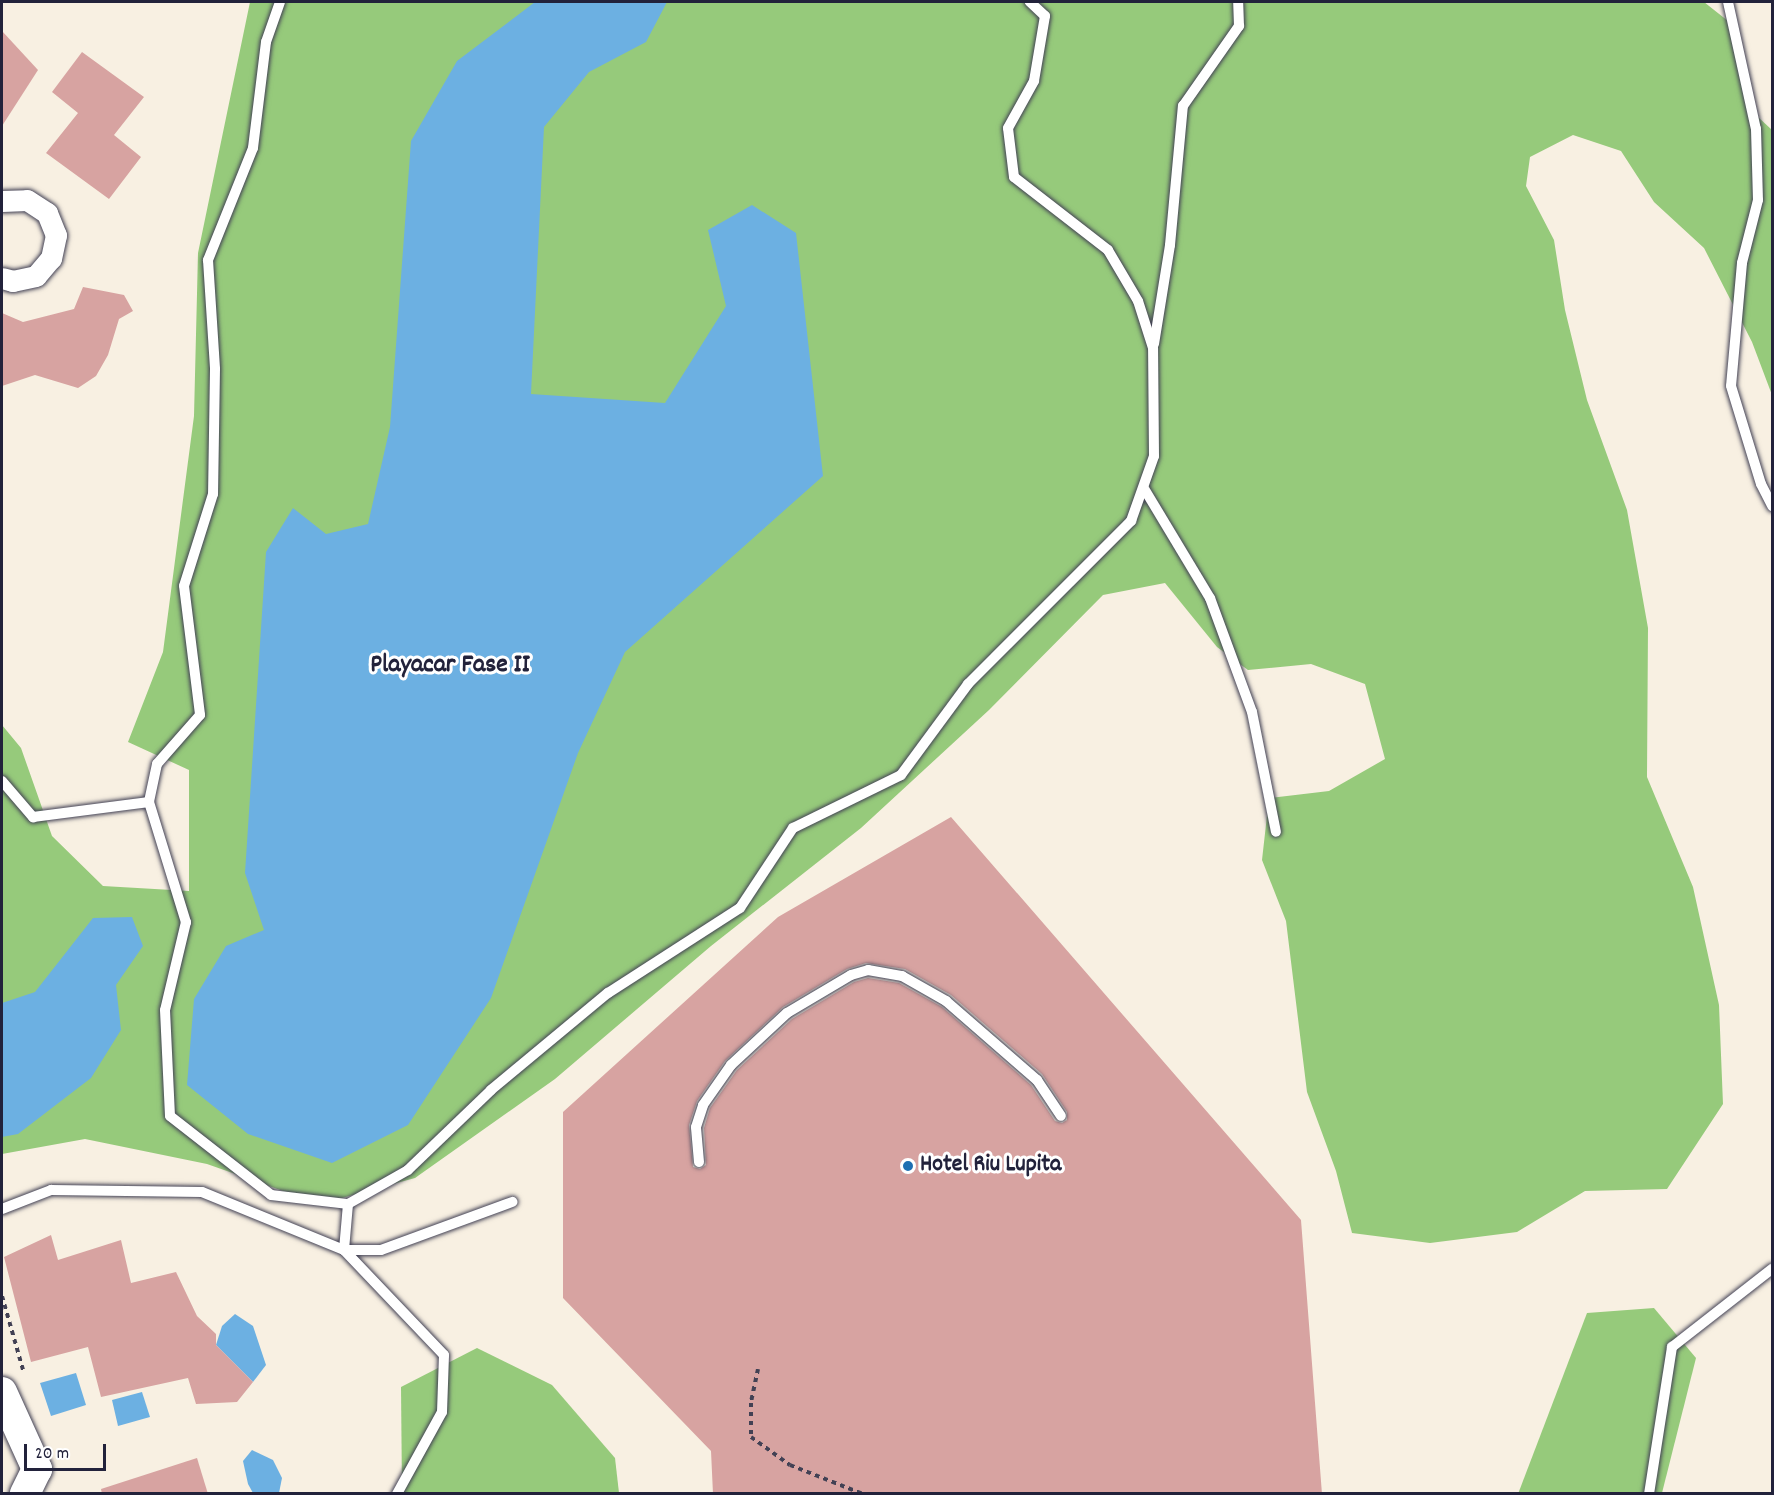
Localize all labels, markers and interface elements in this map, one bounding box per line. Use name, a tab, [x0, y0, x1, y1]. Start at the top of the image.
district label: Playacar Fase II	[370, 650, 530, 682]
place label: Hotel Riu Lupita	[920, 1152, 1061, 1180]
marker: Hotel Riu Lupita	[901, 1159, 915, 1173]
scale bar	[27, 1432, 110, 1470]
text: 20 m	[35, 1442, 69, 1467]

